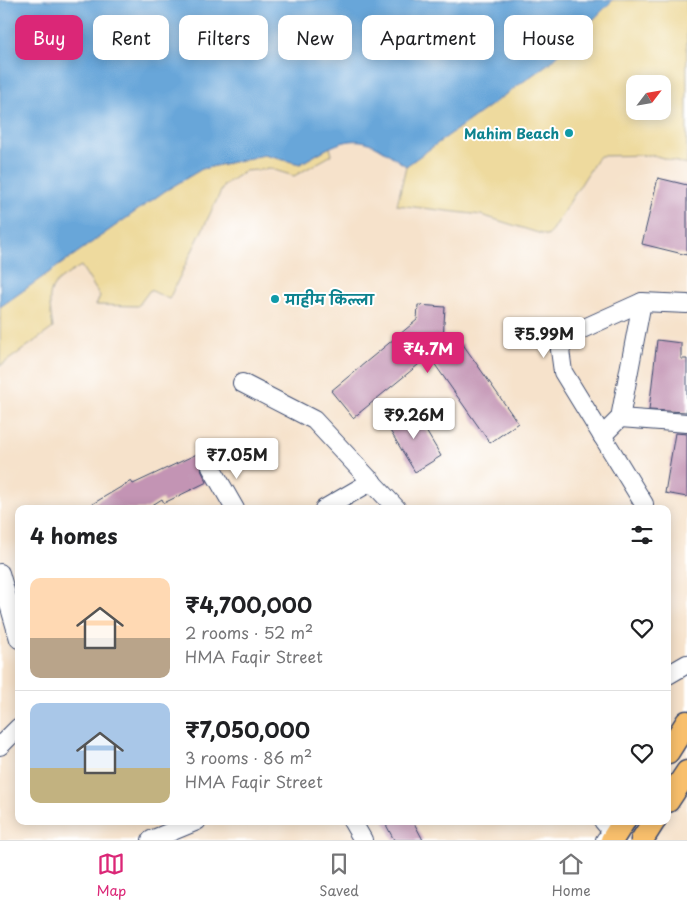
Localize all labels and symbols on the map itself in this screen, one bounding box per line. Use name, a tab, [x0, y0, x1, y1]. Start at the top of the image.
north arrow	[626, 75, 671, 120]
place label: Mahim Beach	[464, 123, 559, 144]
marker: Mahim Beach	[563, 127, 575, 139]
place label: माहीम किल्ला	[283, 289, 376, 310]
marker: माहीम किल्ला	[269, 293, 281, 305]
pin: ₹5.99M	[503, 316, 585, 359]
pin: ₹4.7M	[393, 332, 463, 374]
pin: ₹9.26M	[373, 398, 455, 440]
pin: ₹7.05M	[196, 438, 278, 480]

